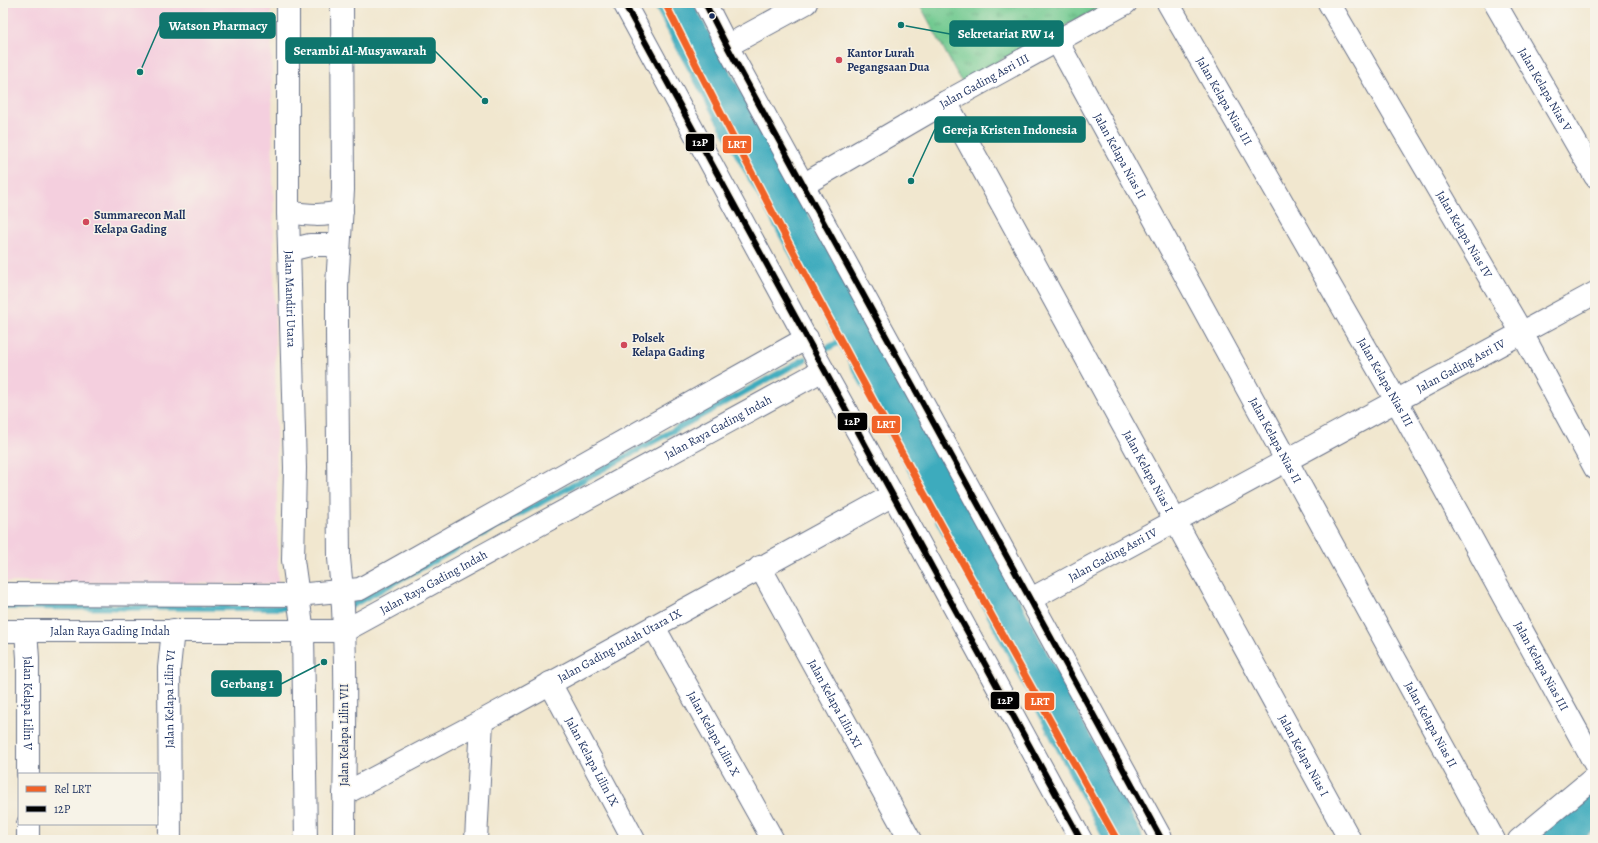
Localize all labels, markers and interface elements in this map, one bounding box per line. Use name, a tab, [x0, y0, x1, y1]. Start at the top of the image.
unlabelled marker	[707, 11, 717, 21]
callout: Watson Pharmacy	[160, 13, 275, 38]
text: Watson Pharmacy	[168, 17, 268, 34]
callout: Sekretariat RW 14	[950, 21, 1063, 46]
text: Sekretariat RW 14	[958, 25, 1054, 42]
callout: Serambi Al-Musyawarah	[286, 38, 435, 63]
text: Serambi Al-Musyawarah	[294, 42, 426, 59]
place label: Kantor Lurah Pegangsaan Dua	[847, 45, 930, 75]
street label: Jalan Kelapa Nias V	[1515, 45, 1576, 135]
street label: Jalan Gading Asri III	[936, 50, 1032, 112]
street label: Jalan Kelapa Nias III	[1192, 54, 1256, 148]
marker: Kantor Lurah Pegangsaan Dua	[834, 55, 844, 65]
street label: Jalan Kelapa Nias II	[1090, 110, 1150, 202]
callout: Gereja Kristen Indonesia	[935, 117, 1085, 142]
text: Gereja Kristen Indonesia	[943, 121, 1078, 138]
line badge: 12P	[685, 133, 715, 152]
text: 12P	[692, 135, 708, 150]
line badge: LRT	[722, 135, 752, 154]
text: LRT	[728, 137, 747, 152]
street label: Jalan Kelapa Nias IV	[1433, 188, 1496, 281]
place label: Summarecon Mall Kelapa Gading	[94, 207, 186, 237]
marker: Summarecon Mall Kelapa Gading	[81, 217, 91, 227]
street label: Jalan Mandiri Utara	[281, 250, 300, 348]
place label: Polsek Kelapa Gading	[632, 330, 705, 360]
street label: Jalan Kelapa Nias III	[1354, 335, 1417, 429]
street label: Jalan Gading Asri IV	[1414, 335, 1509, 396]
marker: Polsek Kelapa Gading	[619, 340, 629, 350]
street label: Jalan Raya Gading Indah	[662, 391, 775, 463]
street label: Jalan Kelapa Nias II	[1245, 394, 1305, 486]
line badge: 12P	[837, 412, 868, 431]
text: 12P	[844, 414, 860, 429]
line badge: LRT	[871, 415, 901, 434]
text: LRT	[877, 417, 896, 432]
street label: Jalan Kelapa Nias I	[1119, 427, 1177, 515]
street label: Jalan Gading Asri IV	[1065, 524, 1161, 585]
street label: Jalan Raya Gading Indah	[377, 546, 491, 618]
street label: Jalan Gading Indah Utara IX	[555, 605, 684, 686]
street label: Jalan Kelapa Nias III	[1510, 618, 1572, 714]
street label: Jalan Raya Gading Indah	[50, 623, 171, 639]
street label: Jalan Kelapa Lilin VI	[161, 649, 179, 748]
street label: Jalan Kelapa Lilin V	[20, 655, 36, 751]
street label: Jalan Kelapa Lilin XI	[804, 656, 866, 751]
callout: Gerbang 1	[212, 671, 281, 696]
text: Gerbang 1	[220, 675, 274, 692]
street label: Jalan Kelapa Nias II	[1401, 679, 1461, 770]
street label: Jalan Kelapa Lilin VII	[336, 684, 352, 786]
street label: Jalan Kelapa Lilin X	[683, 688, 744, 779]
line badge: 12P	[990, 691, 1020, 710]
line badge: LRT	[1024, 692, 1055, 711]
text: 12P	[997, 693, 1013, 708]
text: LRT	[1031, 694, 1050, 709]
street label: Jalan Kelapa Nias I	[1275, 712, 1333, 799]
street label: Jalan Kelapa Lilin IX	[562, 714, 622, 809]
legend	[18, 773, 158, 825]
text: Rel LRT	[54, 781, 92, 797]
text: 12P	[54, 801, 71, 817]

